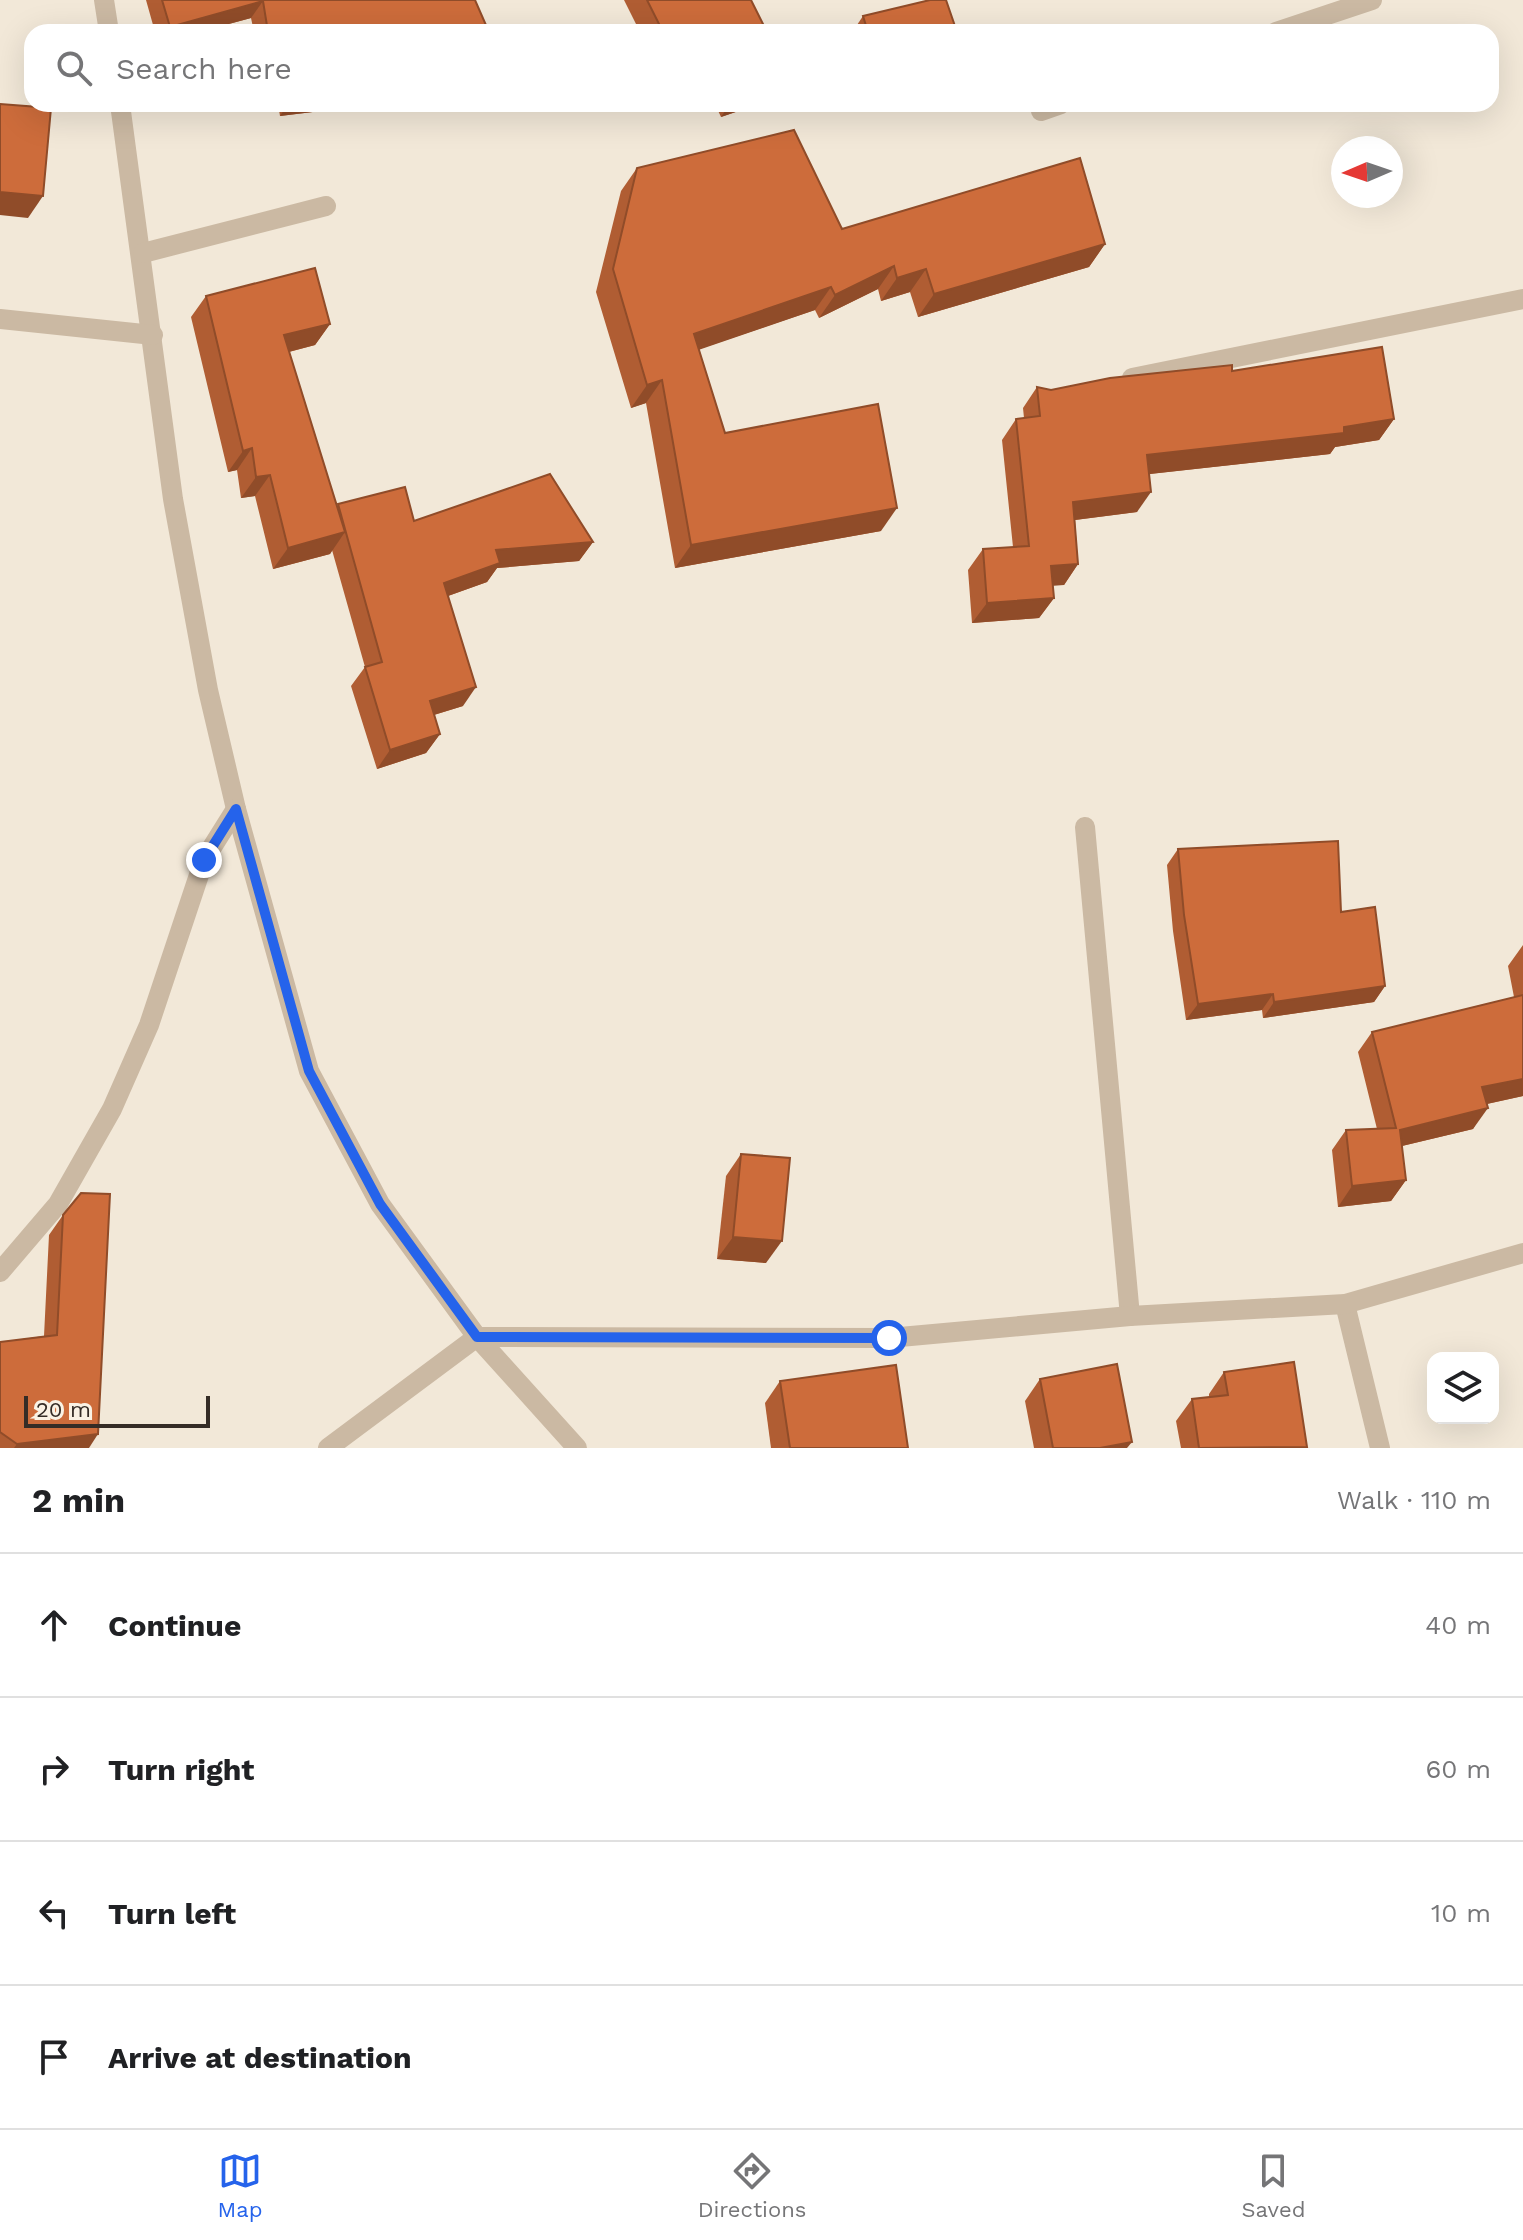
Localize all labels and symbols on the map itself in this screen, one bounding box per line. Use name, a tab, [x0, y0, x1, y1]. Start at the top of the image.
north arrow	[1331, 136, 1403, 208]
route end	[186, 842, 222, 878]
route start	[871, 1320, 907, 1356]
scale bar	[24, 1392, 210, 1428]

